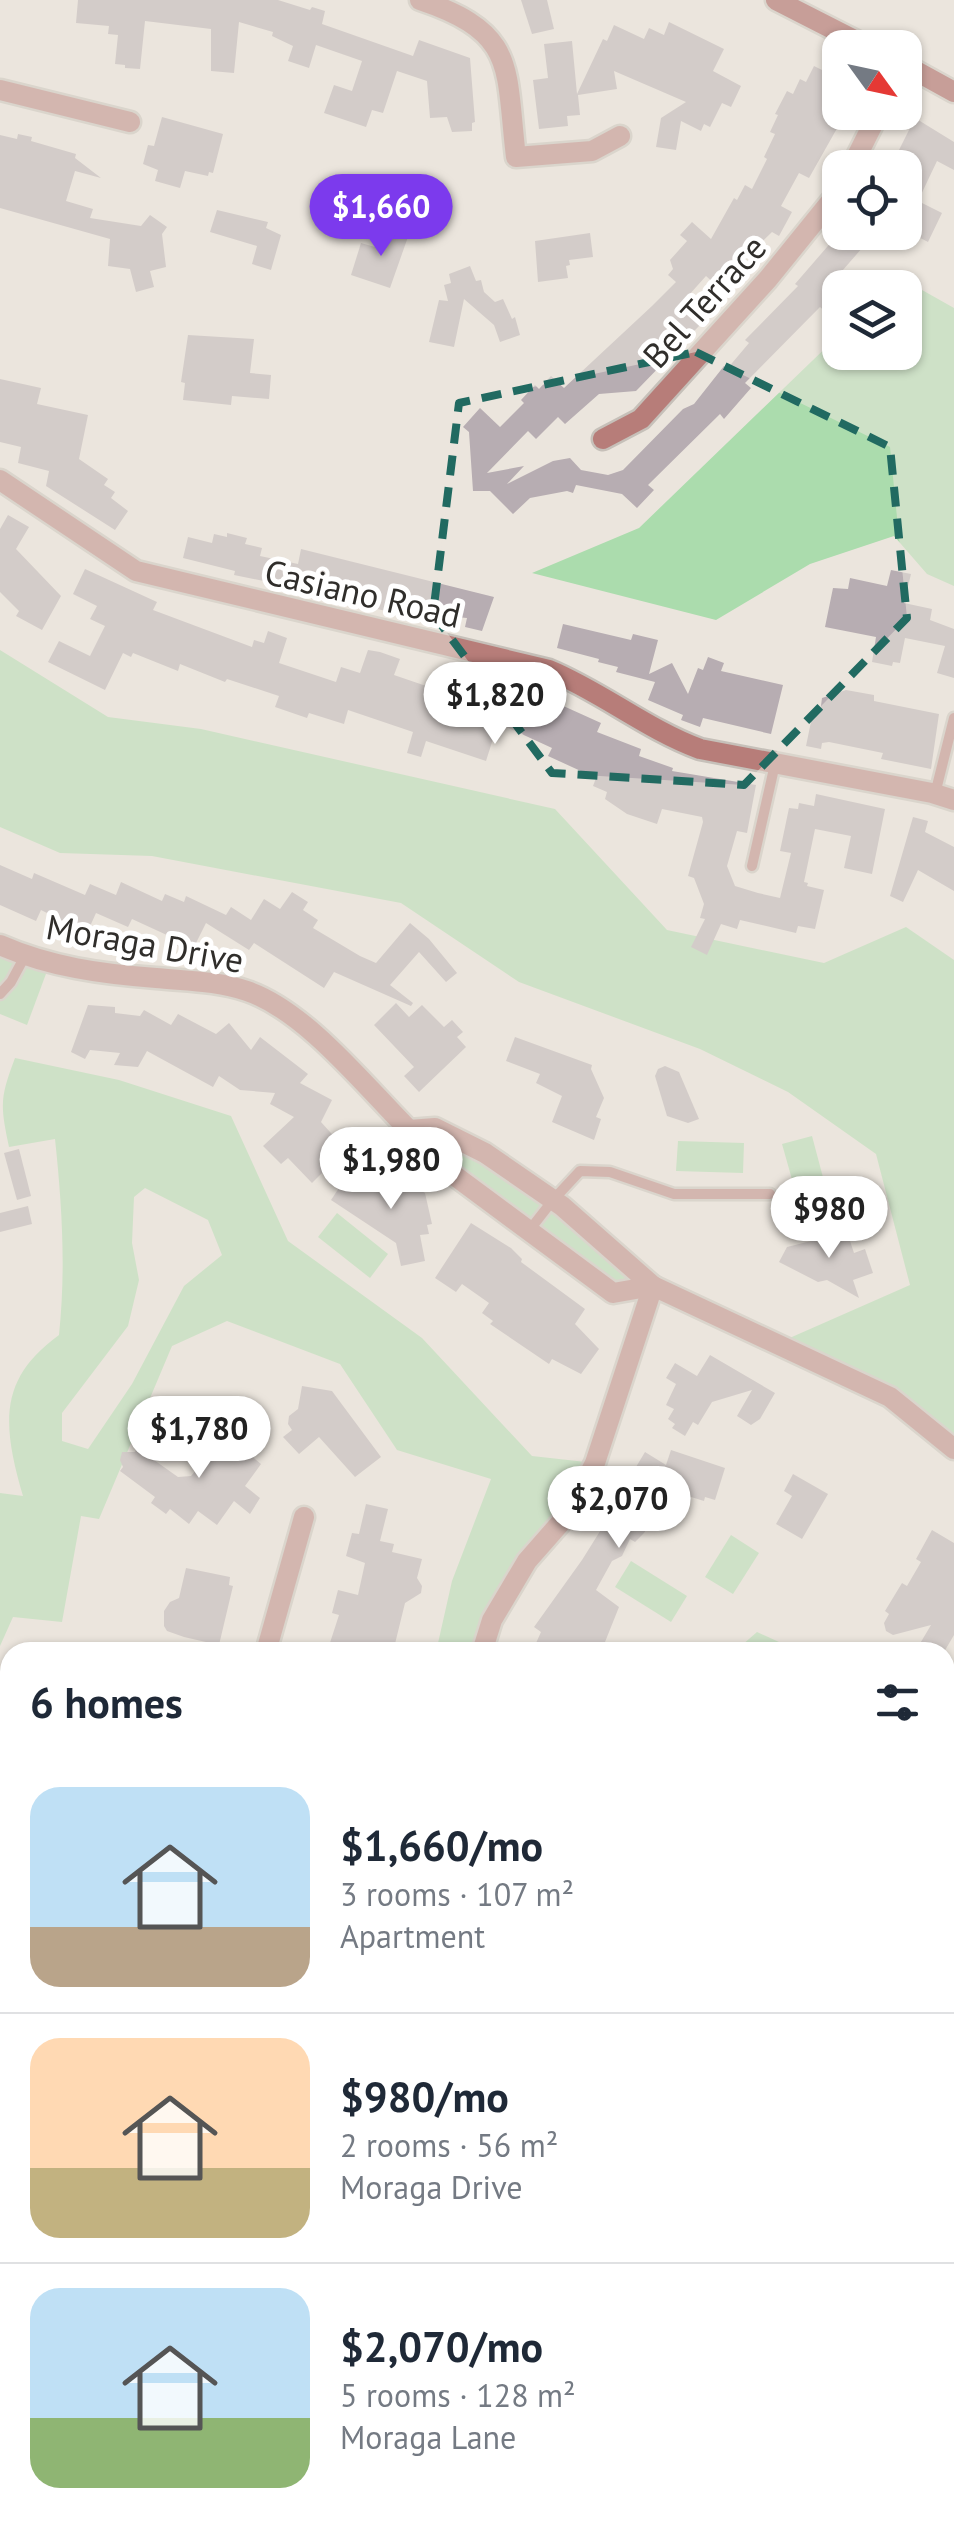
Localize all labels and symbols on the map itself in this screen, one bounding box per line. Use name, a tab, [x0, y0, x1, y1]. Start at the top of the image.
north arrow	[822, 30, 922, 130]
pin: $1,660	[300, 174, 462, 259]
street label: Bel Terrace	[632, 225, 776, 377]
street label: Casiano Road	[261, 548, 465, 638]
pin: $1,820	[414, 662, 576, 747]
street label: Moraga Drive	[43, 903, 247, 983]
pin: $1,980	[310, 1127, 472, 1212]
pin: $980	[770, 1176, 888, 1261]
pin: $1,780	[118, 1396, 280, 1481]
pin: $2,070	[538, 1466, 700, 1551]

